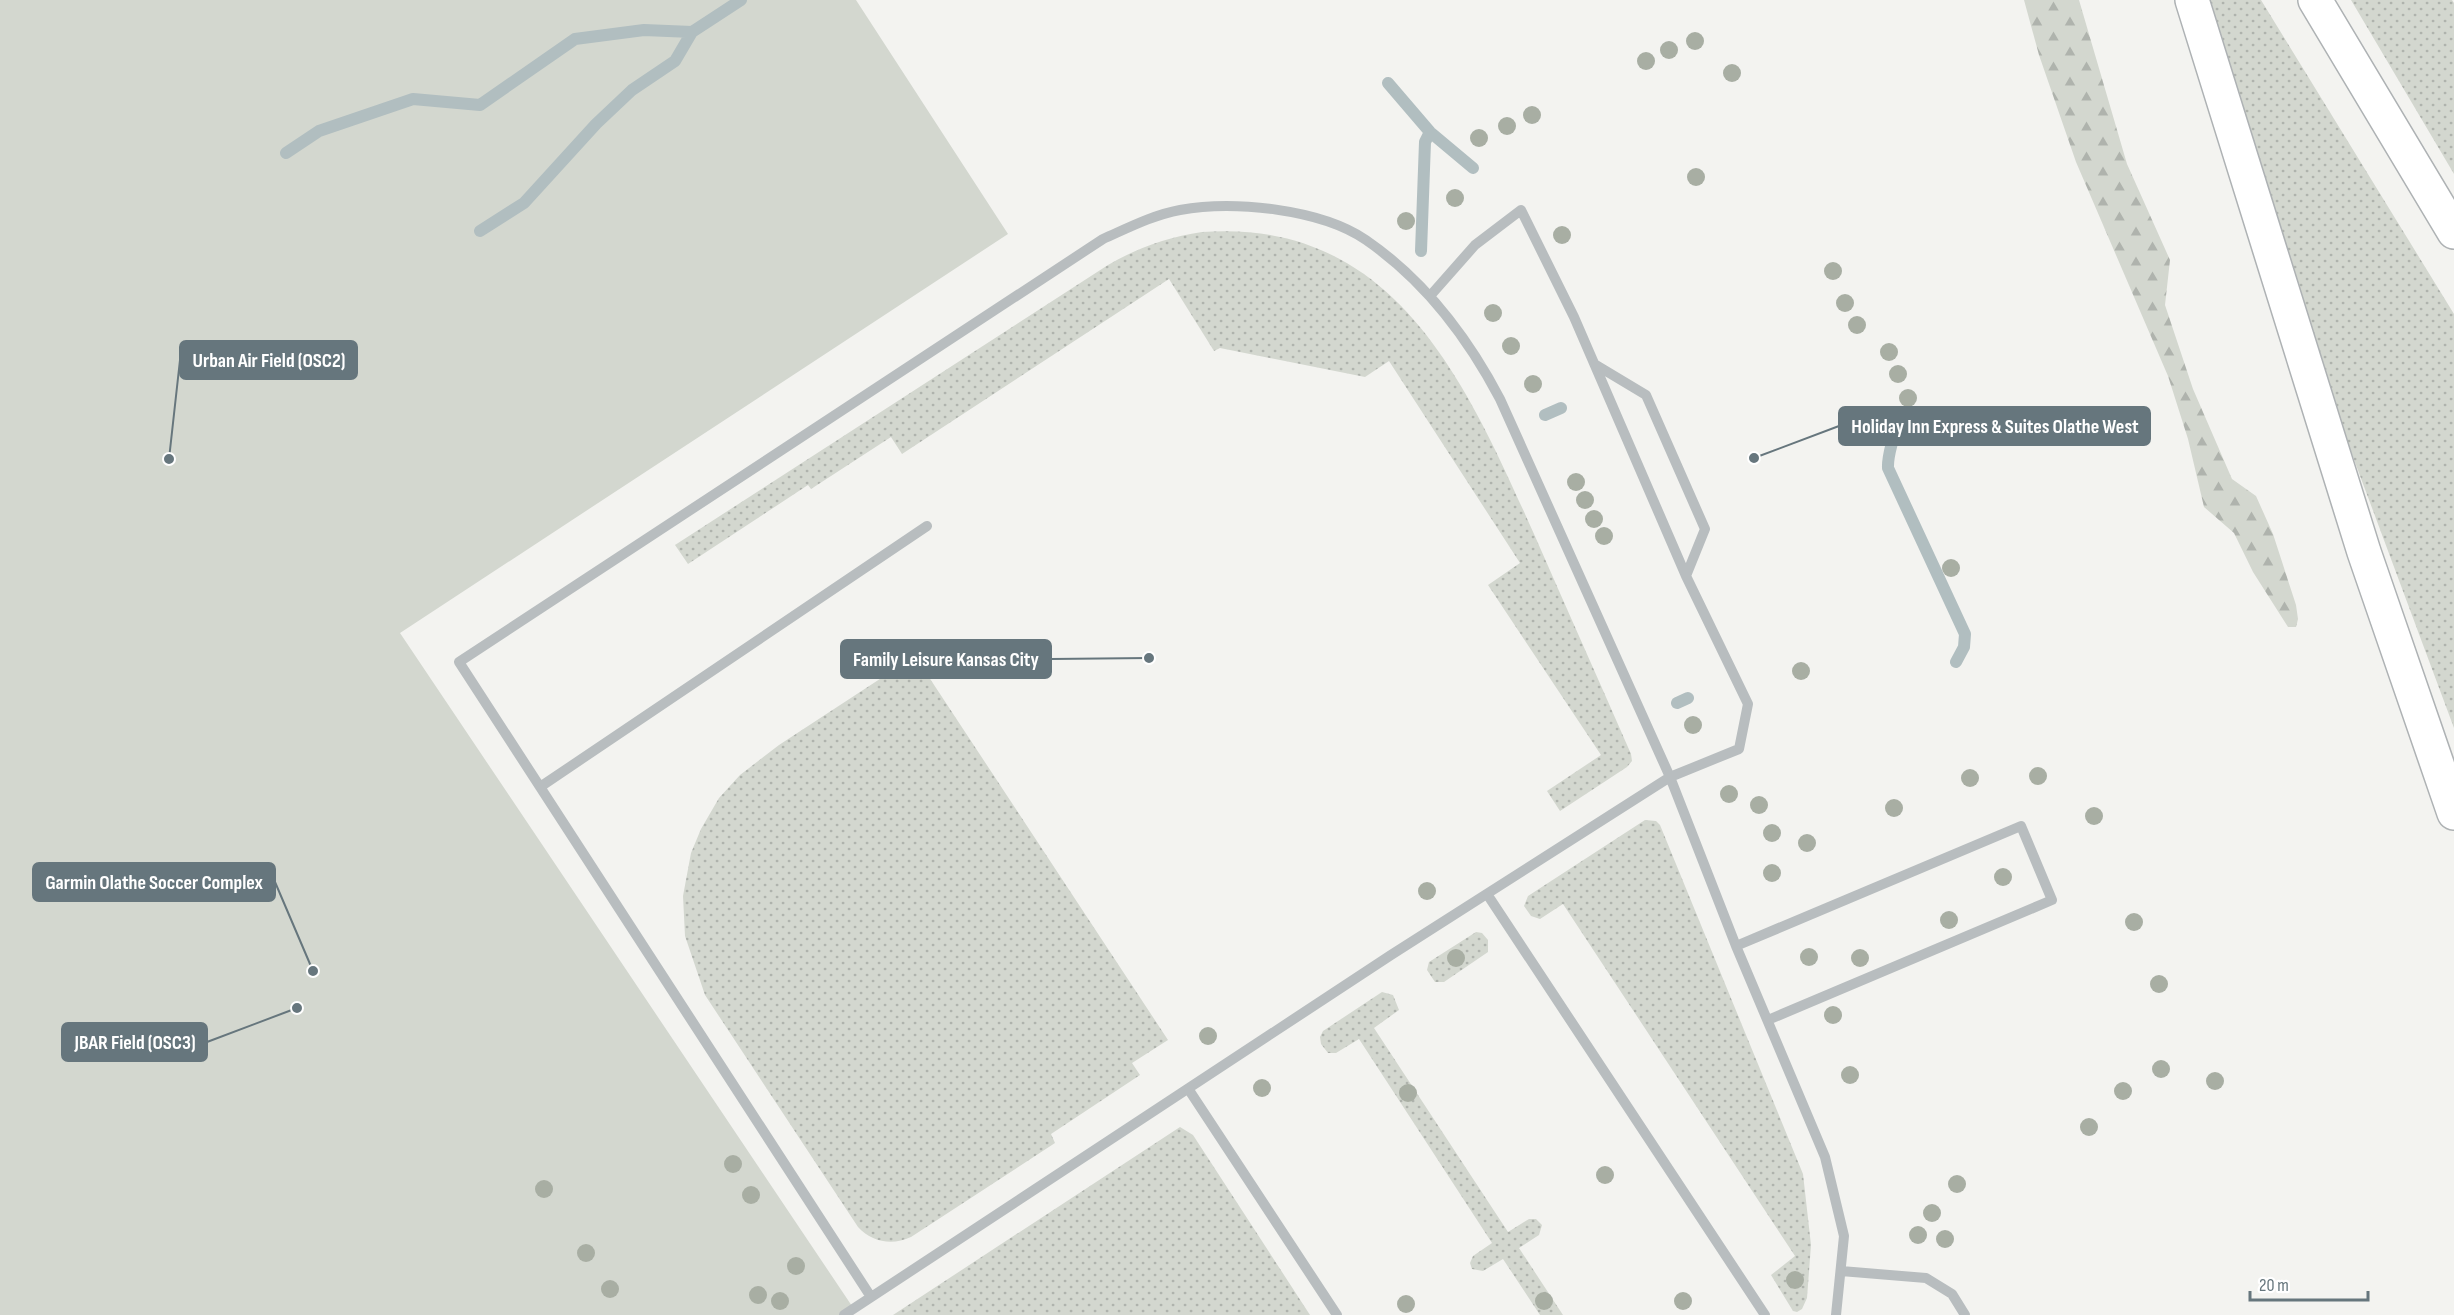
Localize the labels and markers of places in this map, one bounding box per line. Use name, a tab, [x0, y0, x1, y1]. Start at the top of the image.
callout: Urban Air Field (OSC2)	[180, 341, 357, 379]
callout: Holiday Inn Express & Suites Olathe West	[1839, 407, 2150, 445]
callout: Family Leisure Kansas City	[841, 640, 1051, 678]
callout: Garmin Olathe Soccer Complex	[33, 863, 275, 901]
callout: JBAR Field (OSC3)	[62, 1023, 207, 1061]

